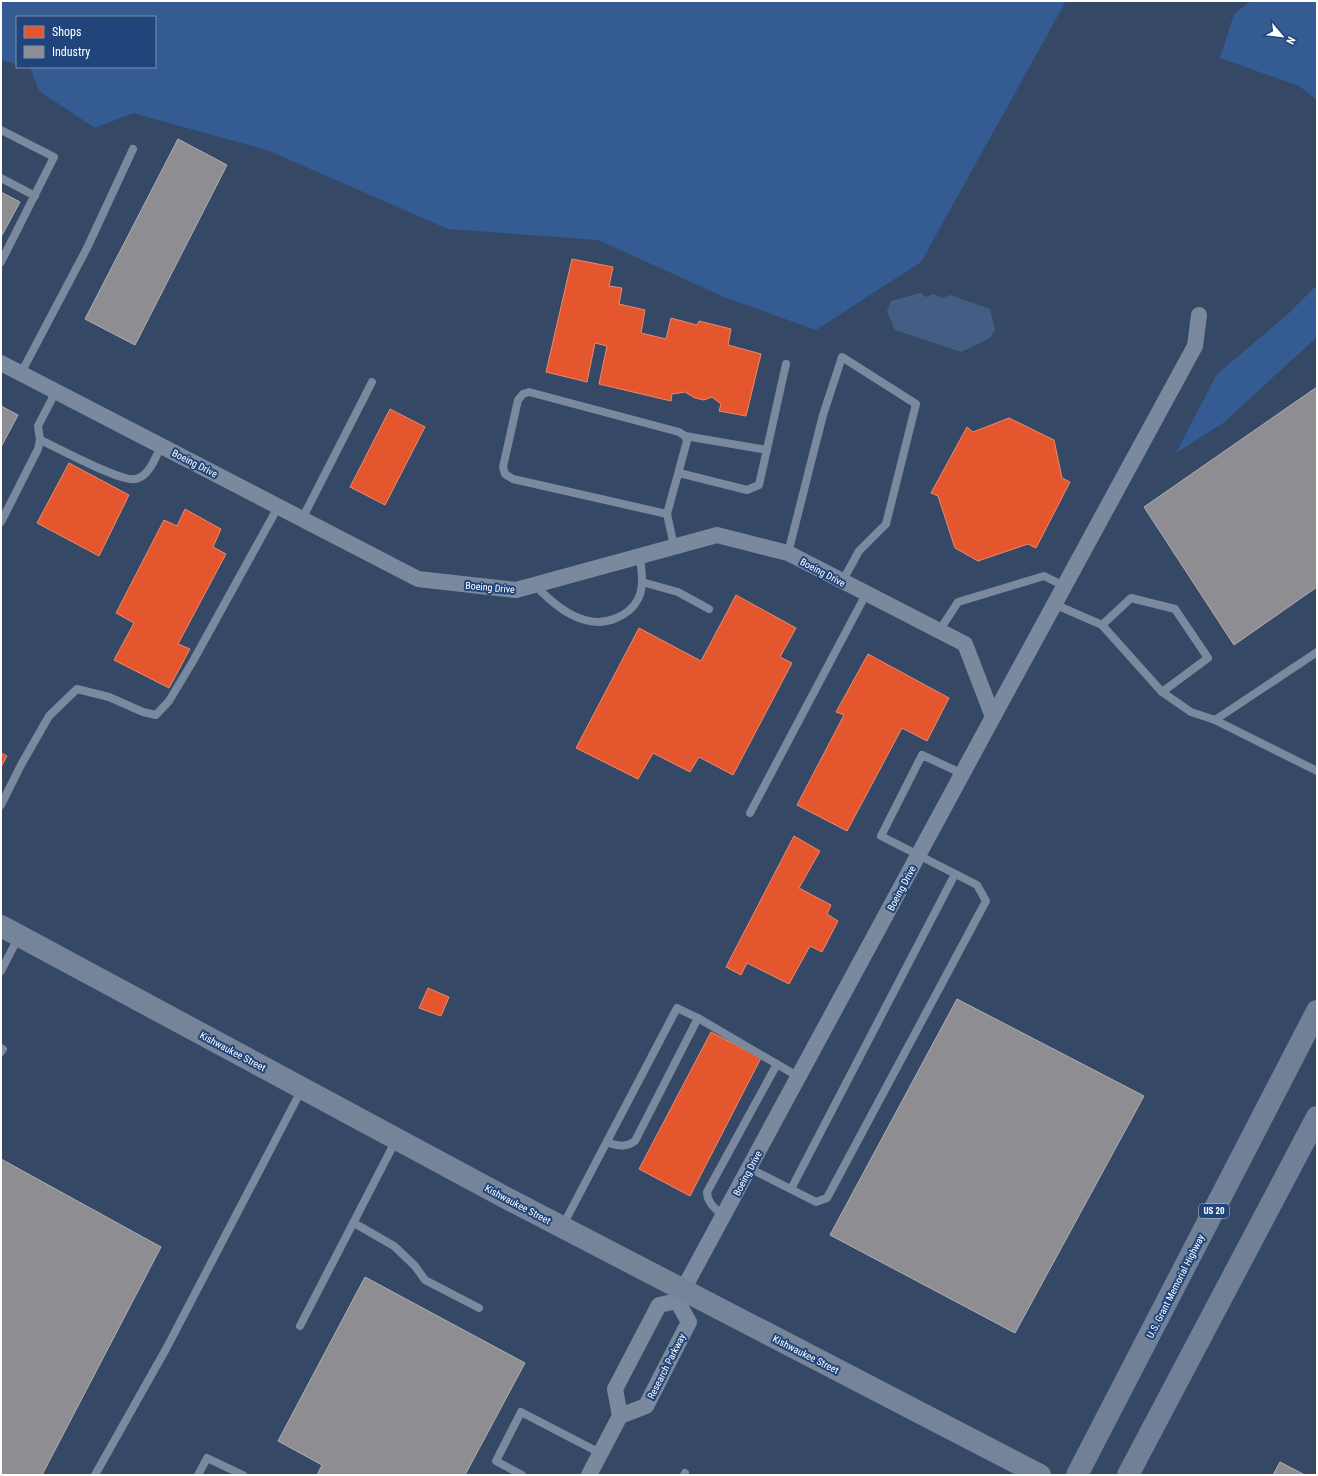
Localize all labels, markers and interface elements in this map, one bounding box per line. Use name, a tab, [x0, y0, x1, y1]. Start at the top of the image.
legend	[16, 16, 156, 68]
north arrow	[1262, 16, 1302, 56]
text: Shops	[52, 25, 81, 39]
text: N	[1283, 34, 1298, 47]
text: Industry	[52, 45, 90, 59]
street label: Boeing Drive	[170, 447, 220, 480]
street label: Boeing Drive	[798, 556, 847, 589]
street label: Boeing Drive	[465, 580, 515, 595]
street label: Boeing Drive	[885, 864, 918, 913]
street label: Kishwaukee Street	[198, 1030, 268, 1073]
street label: Boeing Drive	[731, 1149, 764, 1198]
street label: Kishwaukee Street	[483, 1183, 553, 1226]
road number: US 20	[1199, 1204, 1229, 1218]
street label: U.S. Grant Memorial Highway	[1144, 1232, 1206, 1340]
street label: Research Parkway	[645, 1332, 688, 1401]
street label: Kishwaukee Street	[771, 1333, 841, 1376]

